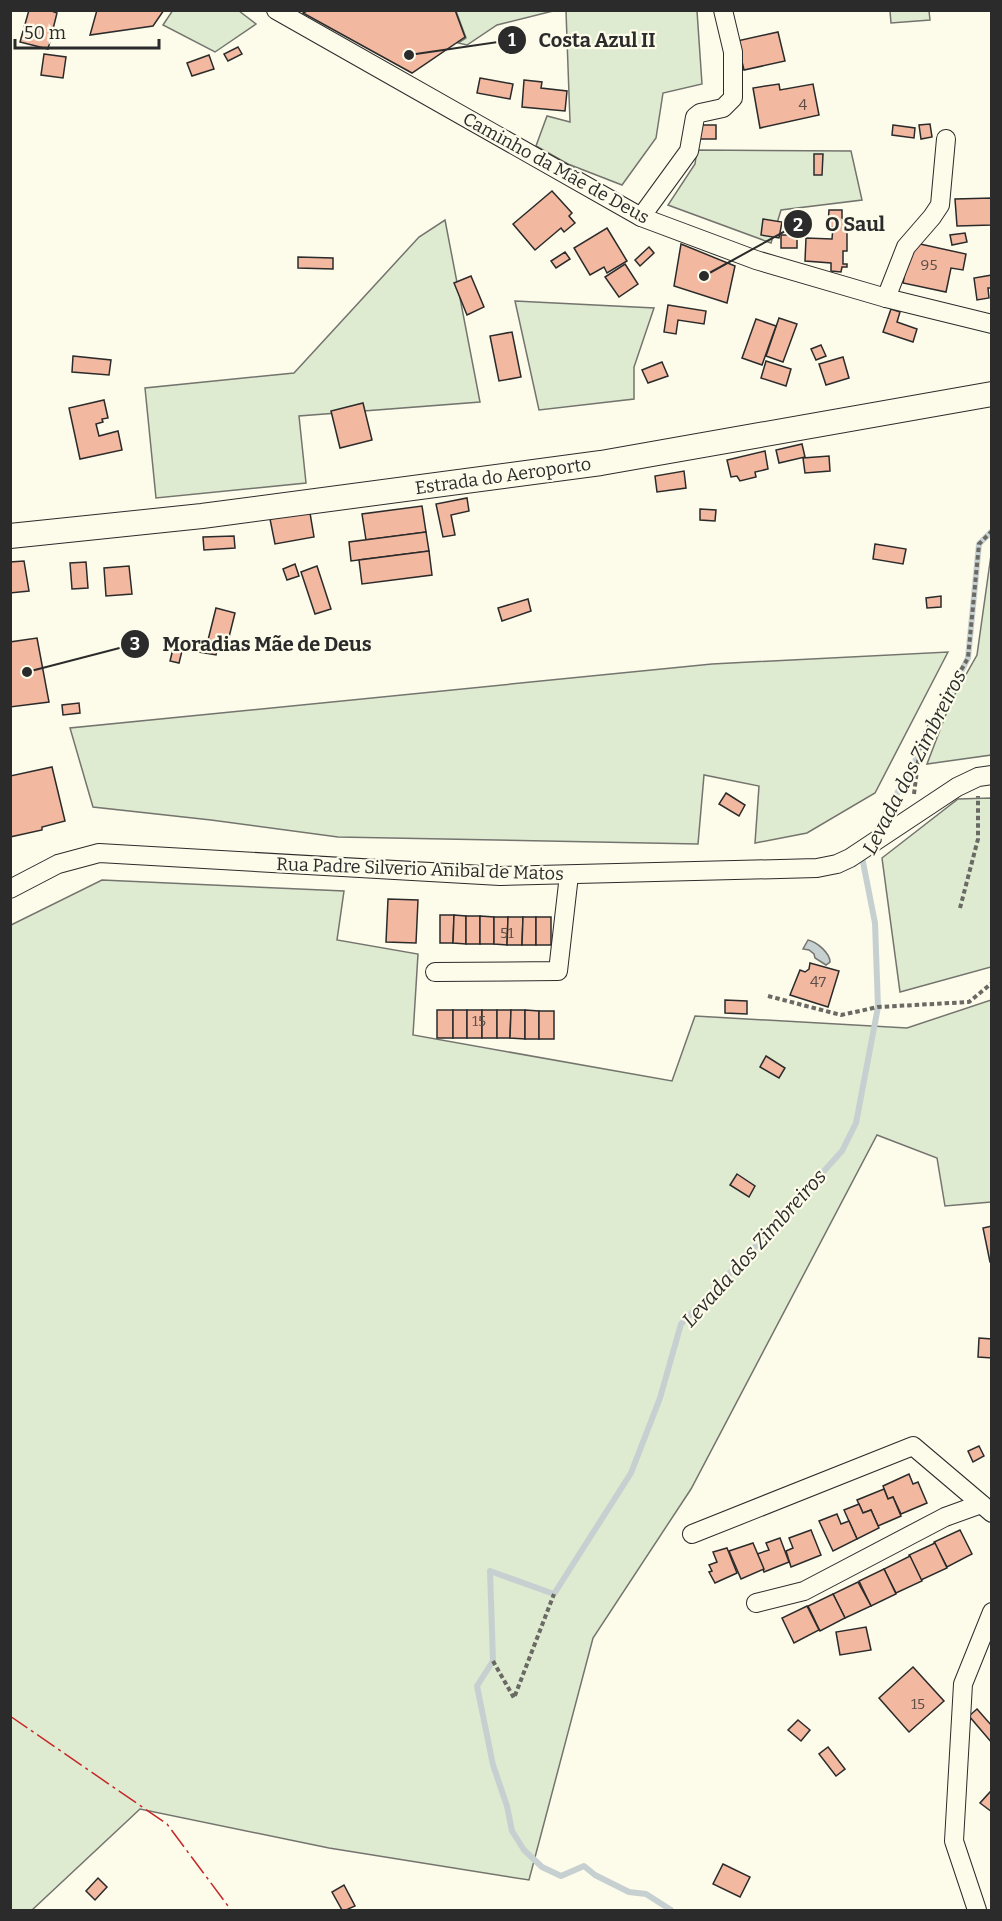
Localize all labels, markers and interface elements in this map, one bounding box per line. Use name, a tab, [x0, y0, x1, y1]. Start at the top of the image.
scale bar	[15, 12, 159, 50]
callout: Costa Azul II	[497, 21, 668, 59]
text: 50 m	[24, 22, 66, 44]
text: Costa Azul II	[538, 28, 656, 52]
text: 1	[508, 29, 516, 51]
house number: 4	[799, 96, 808, 114]
street label: Caminho da Mãe de Deus	[459, 108, 653, 228]
callout: O Saul	[783, 205, 897, 243]
text: O Saul	[825, 212, 885, 236]
text: 2	[793, 214, 803, 236]
house number: 95	[921, 256, 937, 274]
street label: Estrada do Aeroporto	[414, 453, 592, 499]
callout: Moradias Mãe de Deus	[120, 625, 383, 663]
text: Moradias Mãe de Deus	[162, 632, 372, 656]
text: 3	[130, 633, 140, 655]
water label: Levada dos Zimbreiros	[857, 666, 971, 858]
street label: Rua Padre Silverio Anibal de Matos	[276, 853, 564, 885]
house number: 51	[500, 924, 514, 942]
house number: 47	[810, 973, 827, 991]
house number: 15	[472, 1012, 486, 1030]
water label: Levada dos Zimbreiros	[677, 1164, 831, 1332]
house number: 15	[911, 1695, 925, 1713]

